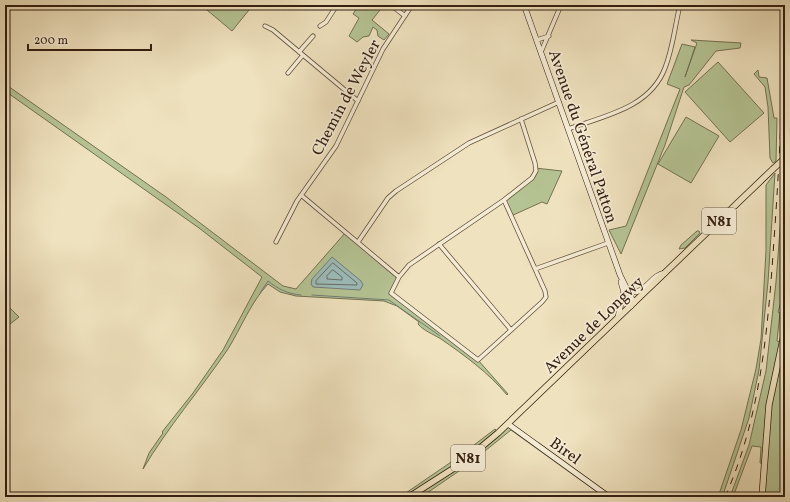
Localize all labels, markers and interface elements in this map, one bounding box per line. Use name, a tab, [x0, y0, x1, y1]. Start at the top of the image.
scale bar	[28, 26, 151, 52]
text: 200 m	[34, 33, 68, 49]
street label: Chemin de Weyler	[307, 36, 387, 160]
street label: Avenue du Général Patton	[542, 47, 622, 226]
road number: N81	[702, 208, 736, 234]
street label: Avenue de Longwy	[539, 272, 650, 379]
street label: Birel	[545, 433, 585, 471]
road number: N81	[451, 445, 485, 471]

